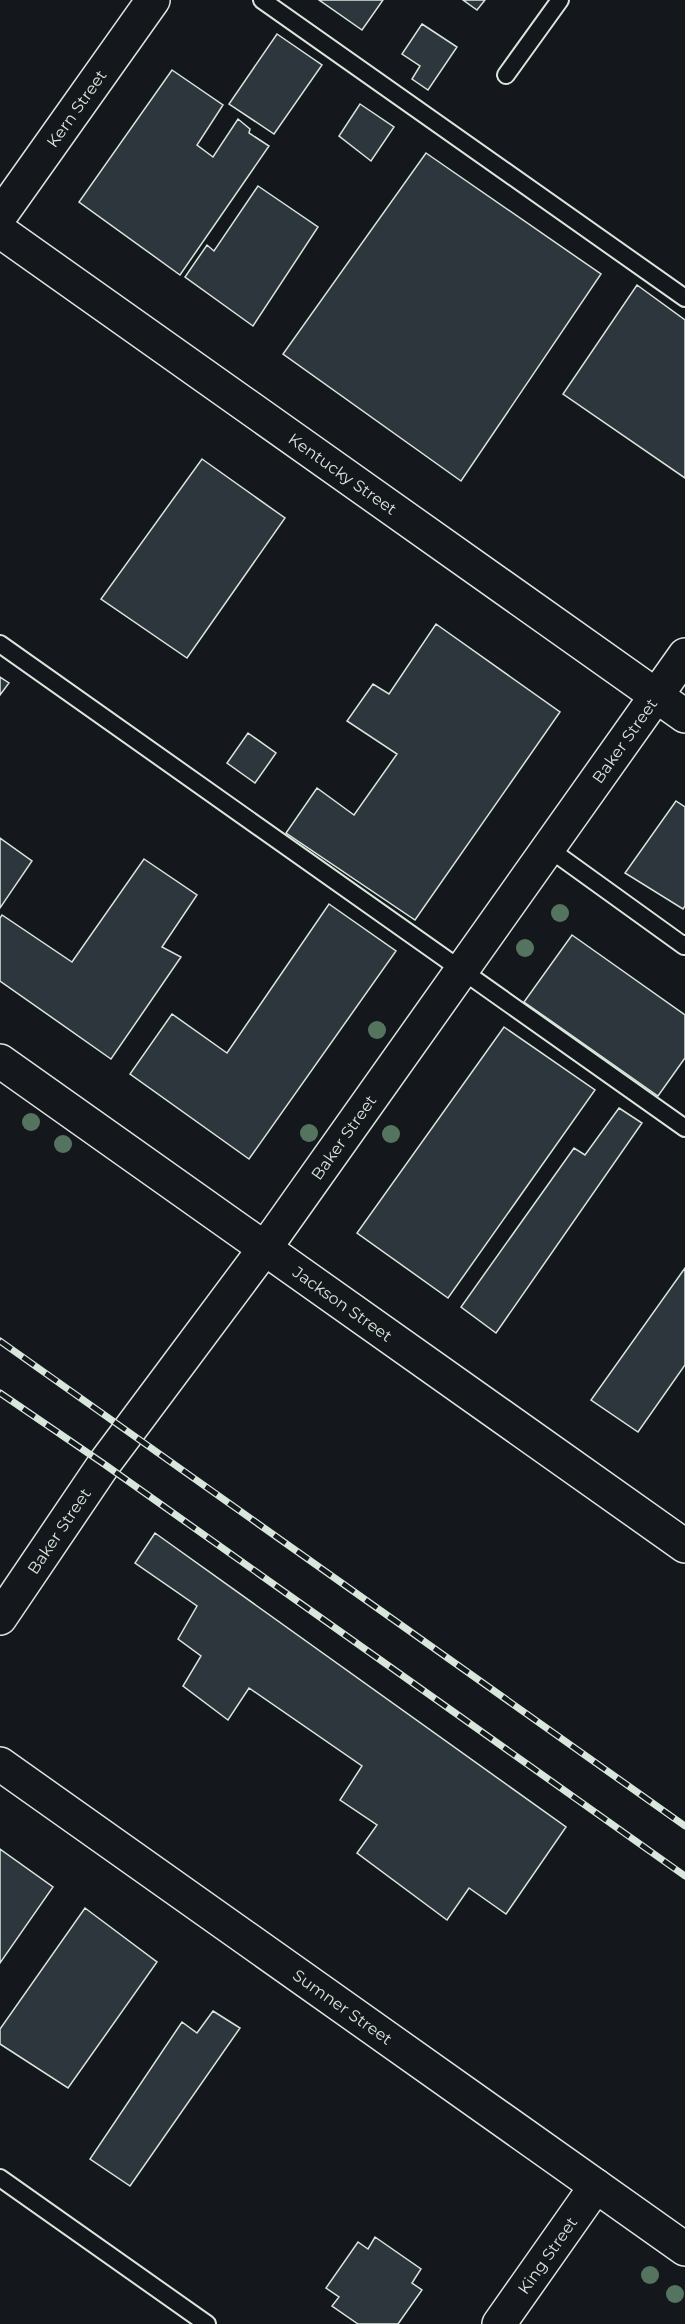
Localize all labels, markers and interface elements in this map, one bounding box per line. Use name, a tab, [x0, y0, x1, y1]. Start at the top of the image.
street label: Kern Street	[43, 66, 111, 151]
street label: Kentucky Street	[285, 429, 401, 519]
street label: Baker Street	[588, 694, 662, 787]
street label: Baker Street	[307, 1091, 381, 1184]
street label: Jackson Street	[288, 1262, 396, 1346]
street label: Baker Street	[23, 1484, 95, 1578]
street label: Sumner Street	[289, 1966, 396, 2049]
street label: King Street	[514, 2213, 582, 2298]

